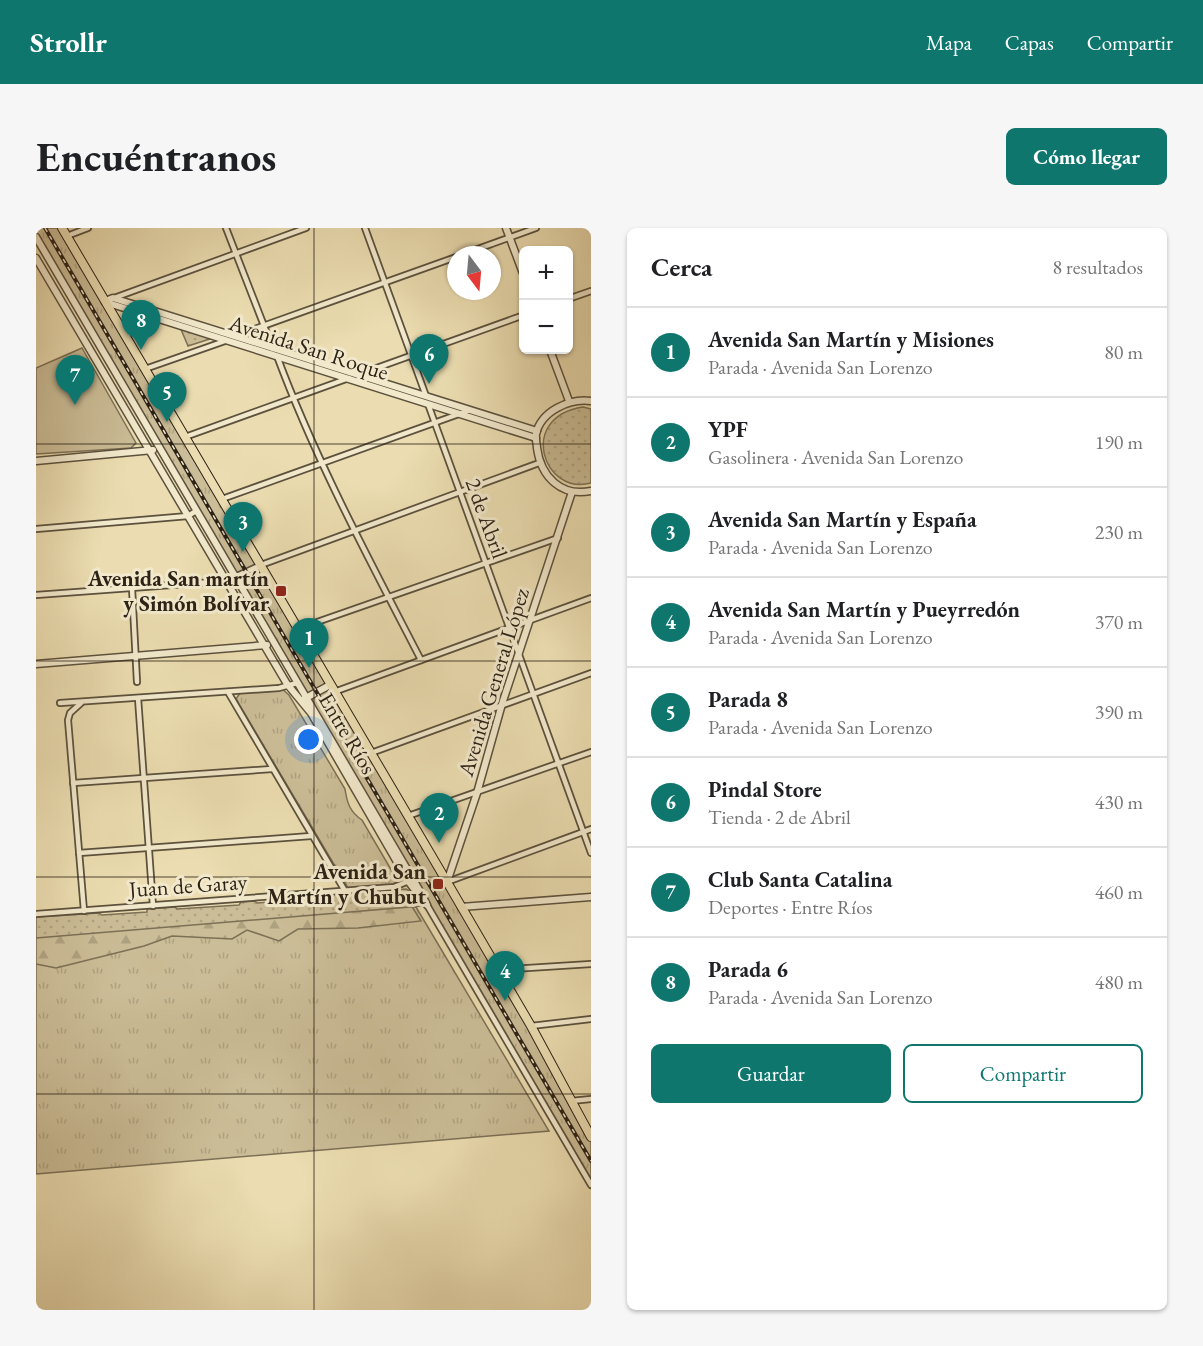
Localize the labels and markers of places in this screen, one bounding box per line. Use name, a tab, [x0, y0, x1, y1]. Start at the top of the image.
pin: 8	[122, 300, 160, 350]
pin: 6	[410, 334, 448, 384]
pin: 7	[56, 356, 94, 405]
pin: 5	[148, 372, 186, 422]
pin: 3	[224, 502, 262, 552]
place label: Avenida San martín y Simón Bolívar	[87, 564, 270, 618]
marker: Avenida San martín y Simón Bolívar	[274, 584, 288, 598]
pin: 1	[290, 618, 328, 668]
pin: 2	[420, 794, 458, 843]
place label: Avenida San Martín y Chubut	[267, 857, 427, 911]
marker: Avenida San Martín y Chubut	[431, 877, 445, 891]
pin: 4	[486, 952, 524, 1001]

